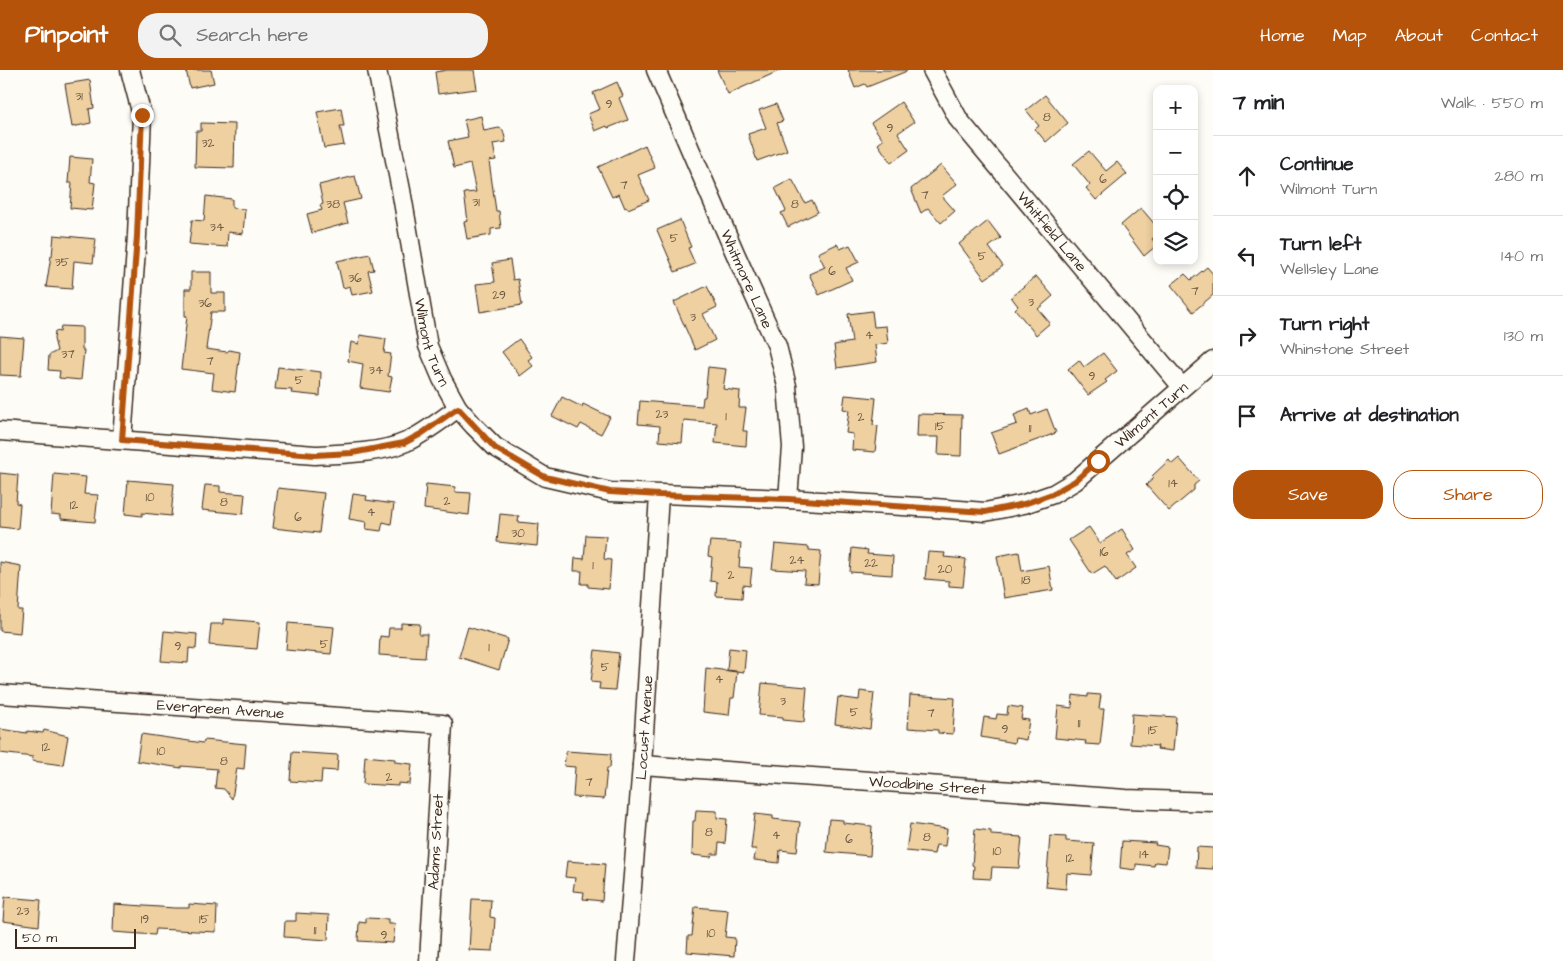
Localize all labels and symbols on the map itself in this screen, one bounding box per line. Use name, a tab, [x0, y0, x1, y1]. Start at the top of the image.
house number: 31	[75, 88, 83, 105]
house number: 9	[606, 96, 613, 113]
route end	[131, 104, 154, 127]
house number: 8	[1043, 109, 1051, 126]
house number: 9	[887, 120, 894, 137]
house number: 32	[202, 135, 215, 152]
house number: 6	[1099, 171, 1107, 188]
house number: 7	[620, 177, 628, 194]
house number: 7	[921, 187, 929, 204]
street label: Whitfield Lane	[1012, 187, 1092, 276]
house number: 31	[472, 194, 480, 211]
house number: 38	[326, 196, 340, 213]
house number: 8	[791, 196, 799, 213]
house number: 34	[210, 219, 224, 236]
street label: Whitmore Lane	[716, 226, 778, 332]
house number: 5	[670, 230, 679, 247]
house number: 5	[978, 248, 987, 265]
house number: 35	[55, 254, 70, 271]
house number: 6	[828, 263, 836, 280]
house number: 36	[348, 270, 362, 287]
house number: 7	[1191, 283, 1199, 300]
house number: 29	[492, 287, 506, 304]
house number: 3	[1028, 294, 1034, 311]
house number: 36	[198, 295, 212, 312]
street label: Wilmont Turn	[409, 297, 455, 391]
house number: 3	[690, 309, 696, 326]
house number: 4	[865, 327, 873, 344]
house number: 37	[61, 346, 75, 363]
house number: 7	[206, 353, 214, 370]
house number: 34	[369, 362, 383, 379]
house number: 9	[1089, 368, 1096, 385]
house number: 5	[295, 372, 304, 389]
street label: Wilmont Turn	[1110, 377, 1193, 453]
house number: 23	[656, 406, 668, 423]
house number: 1	[725, 408, 727, 425]
house number: 2	[858, 409, 865, 426]
house number: 15	[935, 418, 946, 435]
house number: 11	[1028, 420, 1032, 437]
route start	[1087, 450, 1110, 473]
house number: 14	[1168, 475, 1178, 492]
house number: 10	[145, 489, 155, 506]
house number: 2	[444, 493, 451, 510]
house number: 8	[220, 494, 228, 511]
house number: 12	[70, 497, 78, 514]
house number: 4	[367, 504, 375, 521]
house number: 6	[294, 509, 302, 526]
house number: 30	[511, 525, 525, 542]
house number: 16	[1099, 544, 1109, 561]
house number: 24	[789, 552, 805, 569]
house number: 22	[864, 555, 878, 572]
house number: 1	[592, 557, 594, 574]
house number: 20	[938, 561, 953, 578]
house number: 2	[728, 567, 735, 584]
house number: 18	[1021, 572, 1031, 589]
house number: 5	[320, 636, 329, 653]
house number: 9	[175, 638, 182, 655]
house number: 1	[488, 639, 490, 656]
house number: 5	[601, 659, 610, 676]
house number: 4	[715, 671, 723, 688]
street label: Locust Avenue	[630, 675, 658, 781]
house number: 3	[780, 693, 786, 710]
street label: Evergreen Avenue	[156, 694, 285, 724]
house number: 5	[850, 704, 859, 721]
house number: 7	[927, 705, 935, 722]
house number: 11	[1077, 715, 1081, 732]
house number: 9	[1002, 721, 1009, 738]
house number: 15	[1148, 722, 1159, 739]
house number: 12	[42, 739, 50, 756]
house number: 10	[156, 743, 166, 760]
house number: 8	[220, 753, 228, 770]
house number: 2	[386, 769, 393, 786]
street label: Woodbine Street	[868, 770, 987, 800]
house number: 7	[585, 774, 593, 791]
street label: Adams Street	[423, 793, 449, 891]
house number: 8	[705, 824, 713, 841]
house number: 4	[772, 827, 780, 844]
house number: 8	[923, 829, 931, 846]
house number: 6	[845, 831, 853, 848]
house number: 10	[992, 843, 1002, 860]
house number: 14	[1139, 846, 1149, 863]
house number: 12	[1066, 850, 1074, 867]
house number: 23	[17, 903, 29, 920]
house number: 19	[141, 911, 149, 928]
house number: 15	[199, 911, 210, 928]
house number: 11	[313, 922, 317, 939]
house number: 10	[706, 925, 716, 942]
scale bar	[15, 926, 136, 949]
house number: 9	[381, 927, 388, 944]

